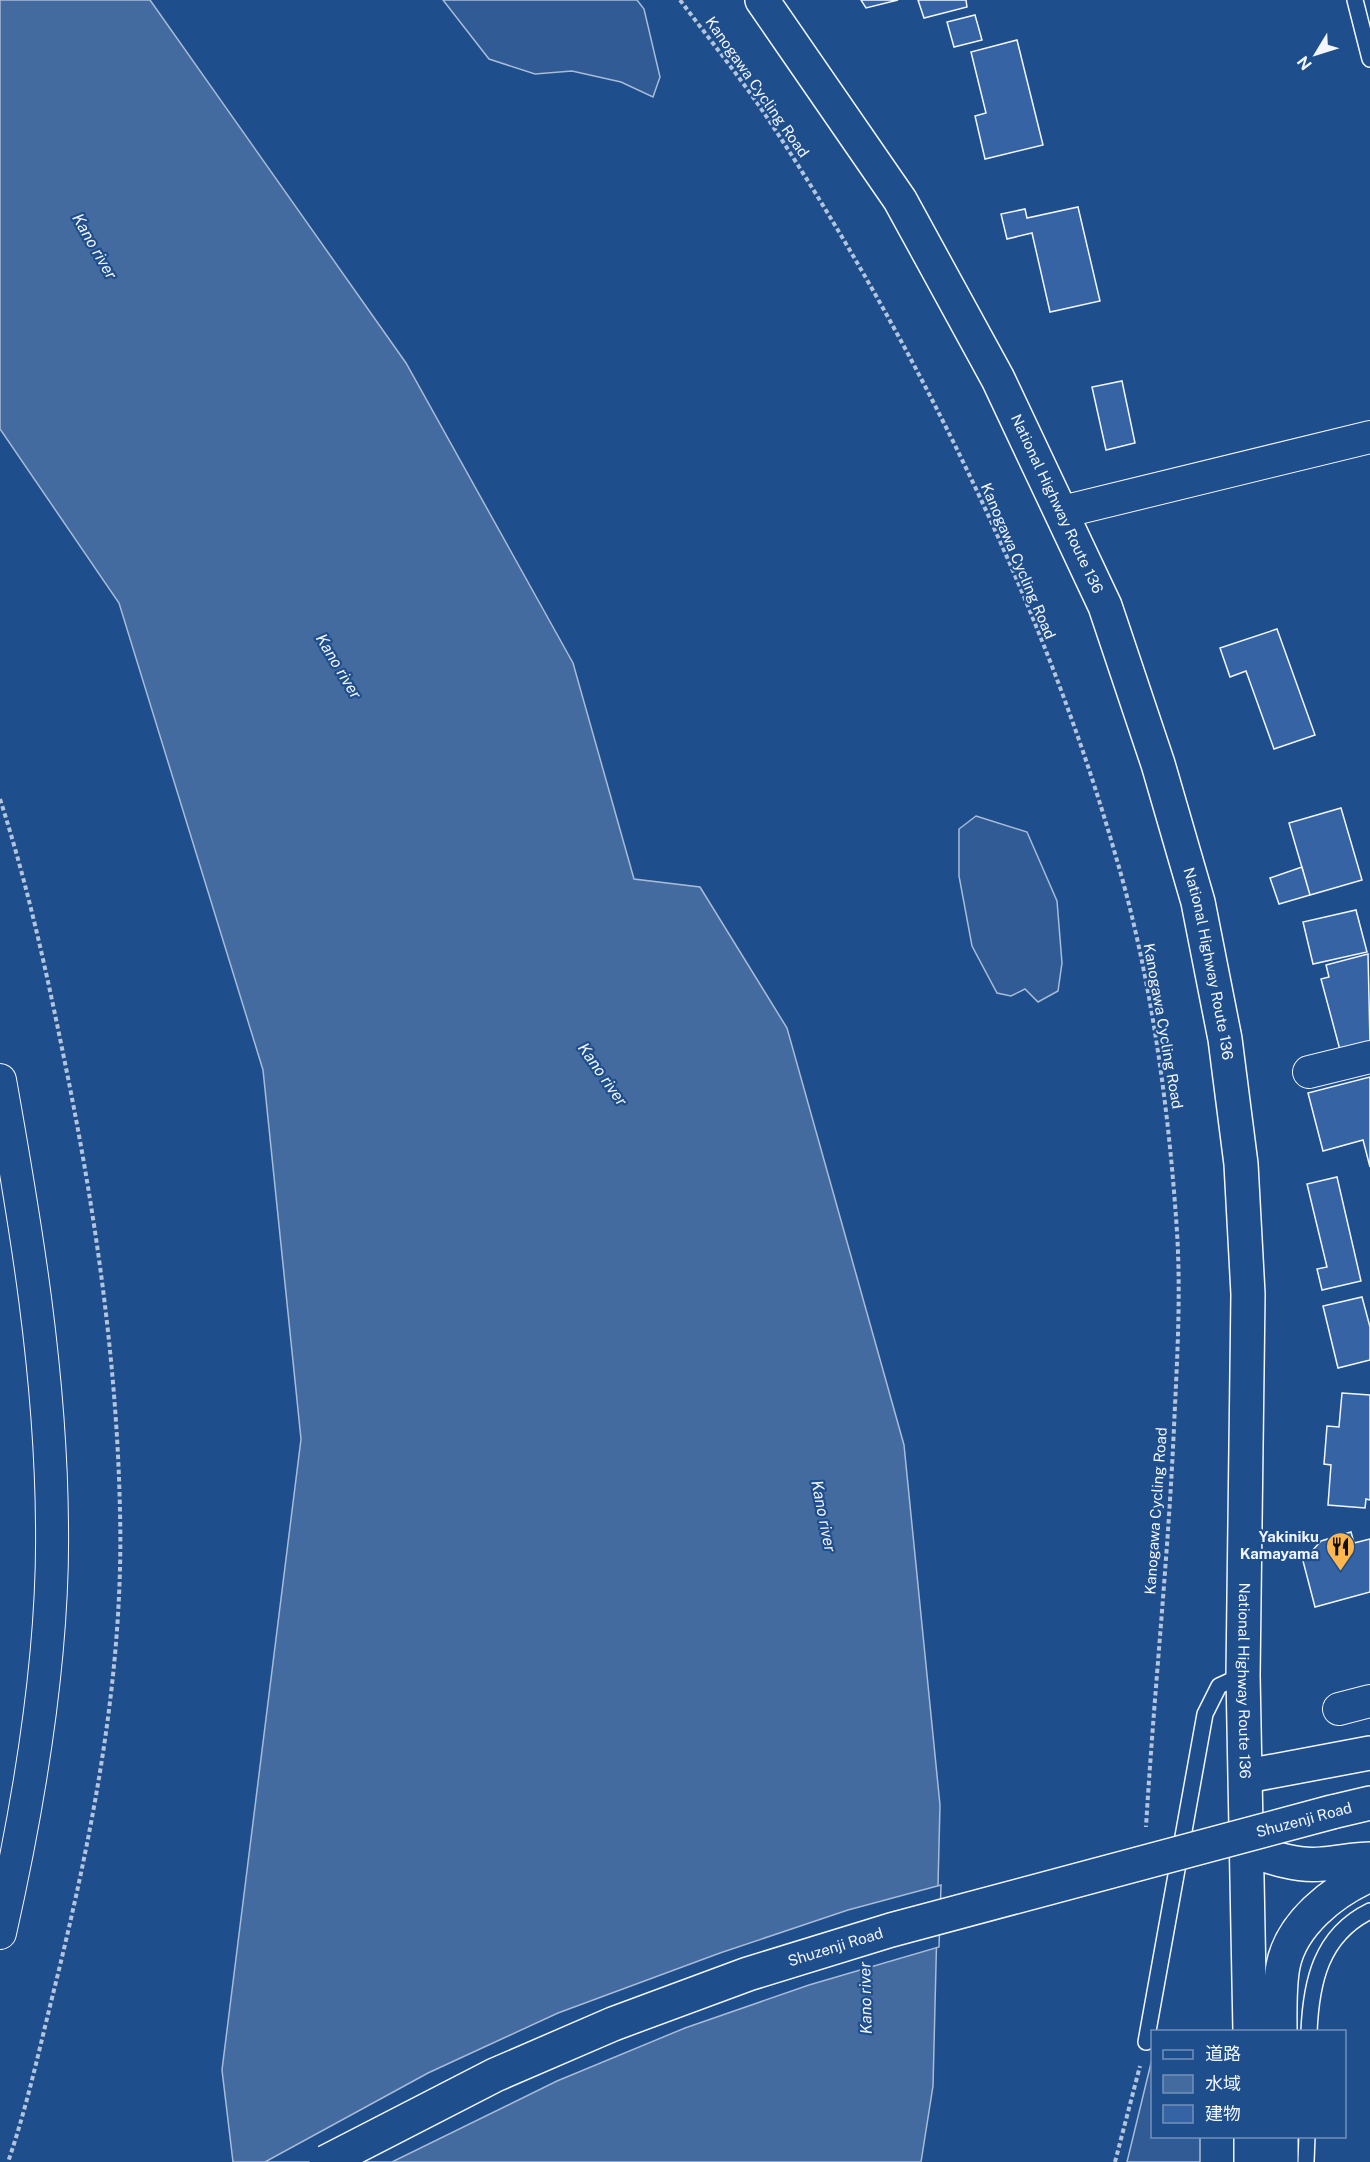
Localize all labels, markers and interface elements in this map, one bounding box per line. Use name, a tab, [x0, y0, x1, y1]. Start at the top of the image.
street label: Kanogawa Cycling Road	[702, 13, 812, 160]
north arrow	[1286, 24, 1346, 84]
text: N	[1293, 52, 1316, 74]
water label: Kano river	[68, 210, 121, 283]
street label: National Highway Route 136	[1008, 411, 1107, 596]
street label: Kanogawa Cycling Road	[978, 480, 1059, 641]
water label: Kano river	[312, 630, 366, 703]
street label: National Highway Route 136	[1180, 865, 1237, 1061]
street label: Kanogawa Cycling Road	[1141, 942, 1186, 1110]
water label: Kano river	[574, 1039, 632, 1110]
street label: Kanogawa Cycling Road	[1141, 1427, 1170, 1595]
water label: Kano river	[807, 1479, 840, 1554]
place label: Yakiniku Kamayama	[1240, 1528, 1319, 1562]
restaurant icon: Yakiniku Kamayama	[1324, 1530, 1356, 1572]
street label: National Highway Route 136	[1235, 1583, 1254, 1779]
street label: Shuzenji Road	[1254, 1799, 1354, 1840]
street label: Shuzenji Road	[786, 1924, 885, 1969]
water label: Kano river	[855, 1961, 876, 2034]
legend	[1151, 2030, 1346, 2138]
text: 道路	[1205, 2043, 1241, 2064]
text: 水域	[1205, 2073, 1241, 2094]
text: 建物	[1205, 2103, 1241, 2124]

